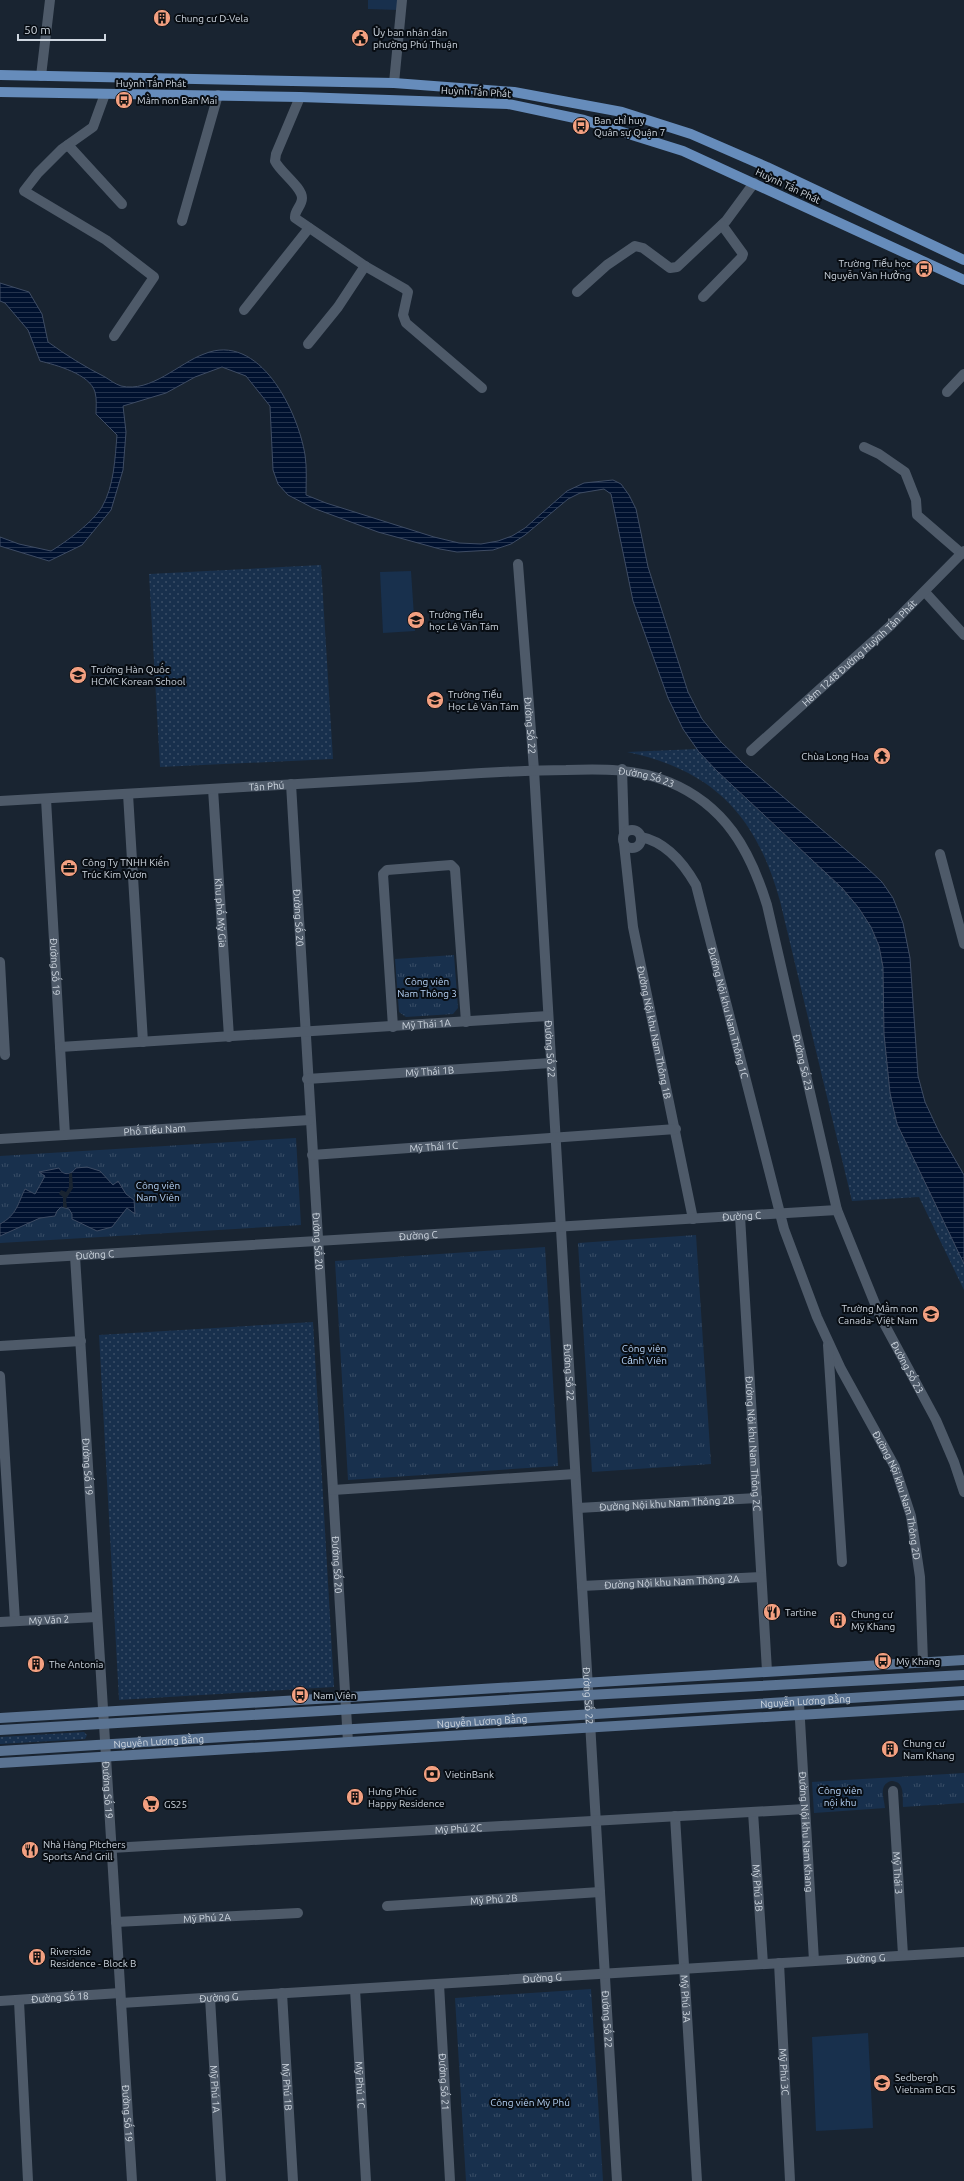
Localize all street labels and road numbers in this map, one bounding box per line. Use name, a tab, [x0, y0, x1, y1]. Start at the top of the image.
street label: Huỳnh Tấn Phát	[116, 76, 186, 89]
street label: Huỳnh Tấn Phát	[441, 83, 512, 99]
street label: Huỳnh Tấn Phát	[754, 165, 823, 206]
street label: Hẻm 1248 Đường Huỳnh Tấn Phát	[800, 597, 918, 708]
street label: Đường Số 22	[523, 696, 539, 755]
street label: Đường Số 23	[618, 765, 676, 789]
street label: Tân Phú	[248, 779, 285, 792]
street label: Khu phố Mỹ Gia	[213, 878, 229, 948]
street label: Đường Số 20	[292, 889, 307, 947]
street label: Đường Số 19	[48, 938, 63, 996]
street label: Đường Nội khu Nam Thông 1C	[707, 946, 751, 1080]
street label: Đường Nội khu Nam Thông 1B	[636, 965, 674, 1100]
street label: Mỹ Thái 1A	[401, 1017, 452, 1031]
street label: Đường Số 22	[543, 1020, 558, 1078]
street label: Đường Số 23	[791, 1033, 815, 1092]
street label: Mỹ Thái 1B	[405, 1064, 455, 1078]
street label: Phố Tiểu Nam	[123, 1122, 186, 1137]
street label: Mỹ Thái 1C	[409, 1139, 458, 1154]
street label: Đường C	[722, 1209, 761, 1222]
street label: Đường Số 20	[311, 1212, 326, 1271]
street label: Đường C	[399, 1228, 438, 1242]
street label: Đường C	[75, 1248, 115, 1261]
street label: Đường Số 23	[889, 1339, 926, 1395]
street label: Đường Số 22	[562, 1343, 577, 1401]
street label: Đường Nội khu Nam Thông 2C	[744, 1376, 763, 1511]
street label: Đường Nội khu Nam Thông 2D	[871, 1429, 923, 1560]
street label: Đường Số 19	[81, 1438, 96, 1496]
street label: Đường Nội khu Nam Thông 2B	[599, 1494, 735, 1512]
street label: Đường Số 20	[330, 1536, 345, 1594]
street label: Đường Nội khu Nam Thông 2A	[604, 1573, 740, 1590]
street label: Mỹ Văn 2	[28, 1613, 70, 1626]
street label: Đường Số 22	[581, 1667, 596, 1725]
street label: Nguyễn Lương Bằng	[760, 1692, 851, 1709]
street label: Nguyễn Lương Bằng	[437, 1712, 528, 1729]
street label: Nguyễn Lương Bằng	[113, 1732, 204, 1749]
street label: Đường Số 19	[101, 1761, 116, 1819]
street label: Đường Nội khu Nam Khang	[797, 1771, 815, 1892]
street label: Mỹ Phú 2C	[435, 1822, 482, 1835]
street label: Mỹ Thái 3	[891, 1851, 905, 1894]
street label: Mỹ Phú 3B	[751, 1864, 765, 1912]
street label: Mỹ Phú 2B	[470, 1892, 518, 1906]
street label: Mỹ Phú 2A	[183, 1911, 231, 1924]
street label: Đường G	[846, 1951, 886, 1965]
street label: Đường G	[522, 1971, 562, 1984]
street label: Mỹ Phú 3A	[679, 1975, 693, 2023]
street label: Đường Số 18	[31, 1989, 89, 2004]
street label: Đường G	[199, 1990, 239, 2004]
street label: Đường Số 22	[600, 1990, 615, 2048]
street label: Mỹ Phú 3C	[778, 2048, 791, 2096]
street label: Đường Số 21	[437, 2053, 452, 2111]
street label: Mỹ Phú 1C	[354, 2061, 367, 2109]
street label: Mỹ Phú 1B	[281, 2063, 294, 2111]
street label: Mỹ Phú 1A	[209, 2065, 222, 2113]
street label: Đường Số 19	[121, 2084, 136, 2142]

